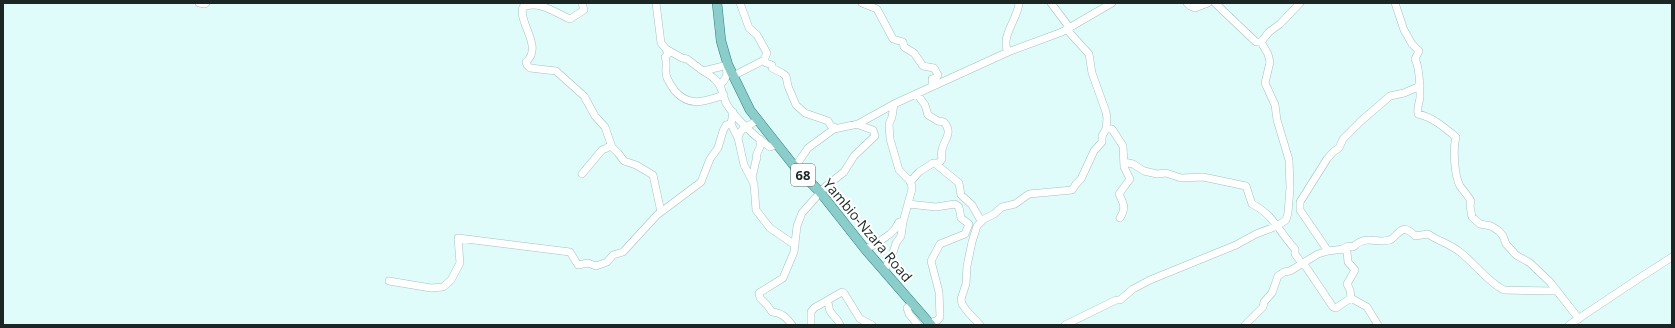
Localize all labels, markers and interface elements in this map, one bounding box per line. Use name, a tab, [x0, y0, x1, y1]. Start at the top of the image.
road number: 68	[791, 164, 815, 186]
street label: Yambio-Nzara Road	[819, 174, 917, 286]

